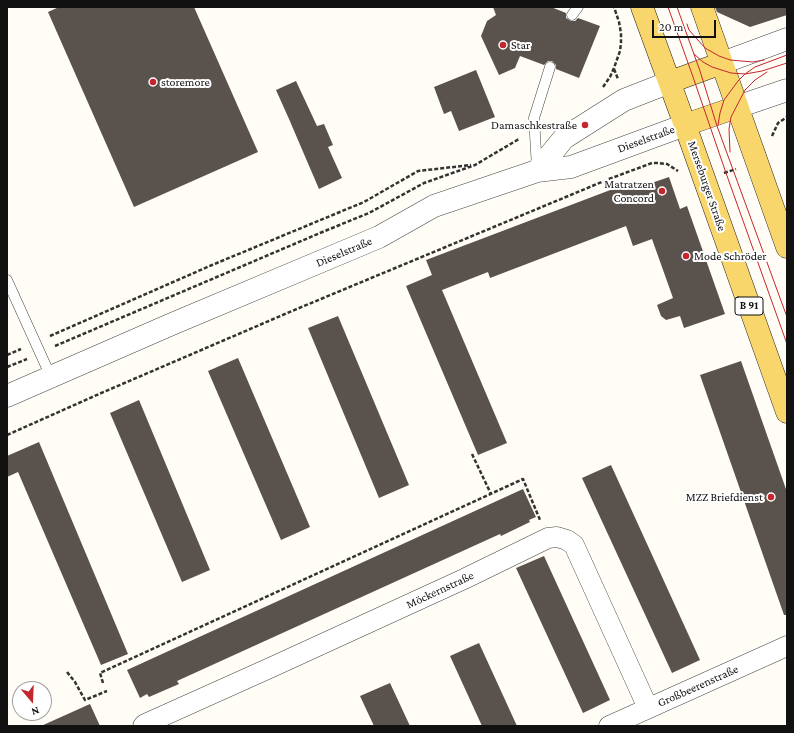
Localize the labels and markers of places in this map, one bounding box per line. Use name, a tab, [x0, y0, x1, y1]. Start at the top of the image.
place label: Star	[511, 38, 530, 52]
marker: Star	[498, 40, 508, 50]
place label: storemore	[161, 75, 210, 89]
marker: storemore	[148, 77, 158, 87]
place label: Damaschkestraße	[491, 118, 577, 132]
marker: Damaschkestraße	[580, 120, 590, 130]
place label: Matratzen Concord	[604, 177, 654, 205]
marker: Matratzen Concord	[657, 186, 667, 196]
place label: Mode Schröder	[694, 249, 767, 263]
marker: Mode Schröder	[681, 251, 691, 261]
place label: MZZ Briefdienst	[686, 490, 763, 504]
marker: MZZ Briefdienst	[766, 492, 776, 502]

